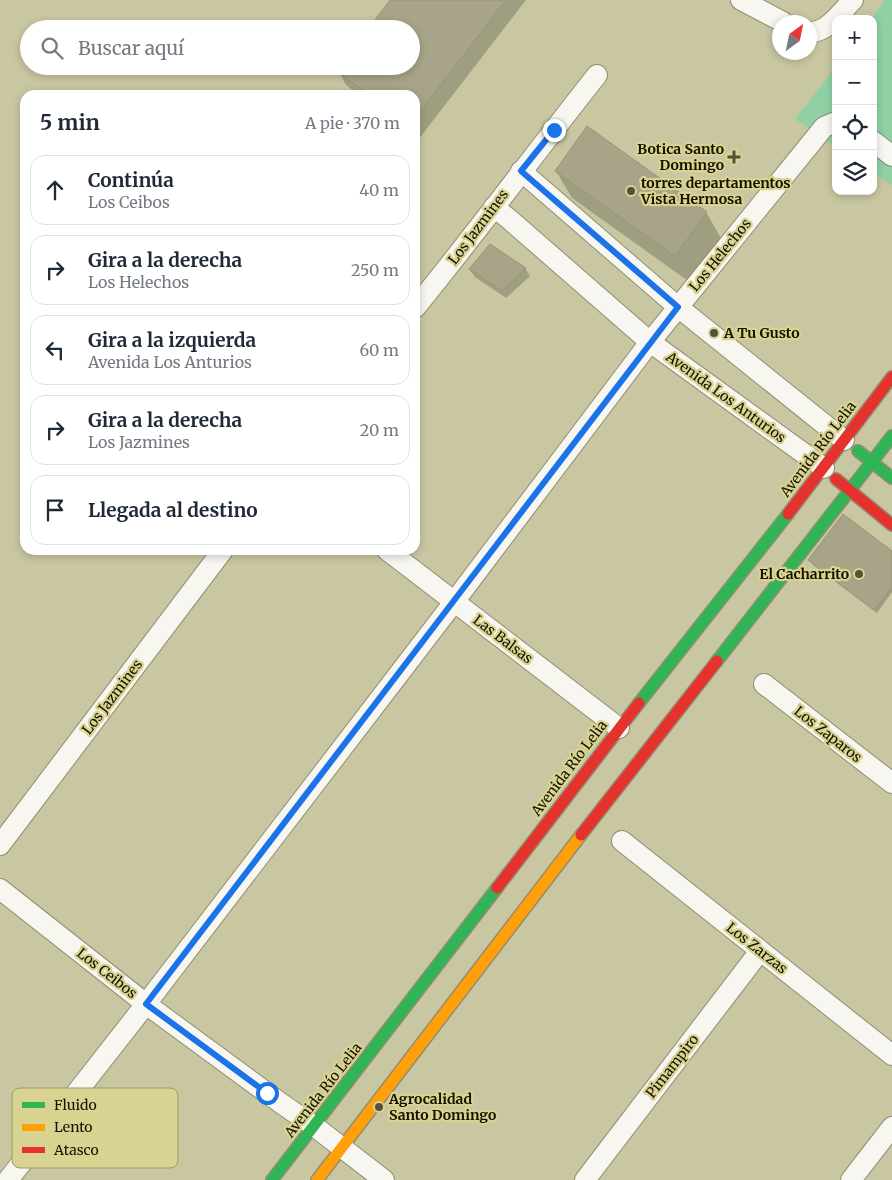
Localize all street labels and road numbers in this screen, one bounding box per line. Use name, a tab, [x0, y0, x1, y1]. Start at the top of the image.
street label: Los Jazmines	[444, 186, 512, 268]
street label: Los Helechos	[685, 215, 755, 295]
street label: Avenida Los Anturios	[662, 347, 789, 446]
street label: Avenida Río Lelia	[775, 397, 860, 501]
street label: Las Balsas	[470, 611, 537, 667]
street label: Los Jazmines	[78, 656, 146, 738]
street label: Los Zaparos	[791, 702, 866, 766]
street label: Avenida Río Lelia	[526, 716, 611, 820]
street label: Los Zarzas	[723, 919, 791, 978]
street label: Los Ceibos	[73, 944, 141, 1002]
street label: Pimampiro	[642, 1031, 702, 1101]
street label: Avenida Río Lelia	[280, 1039, 366, 1142]

